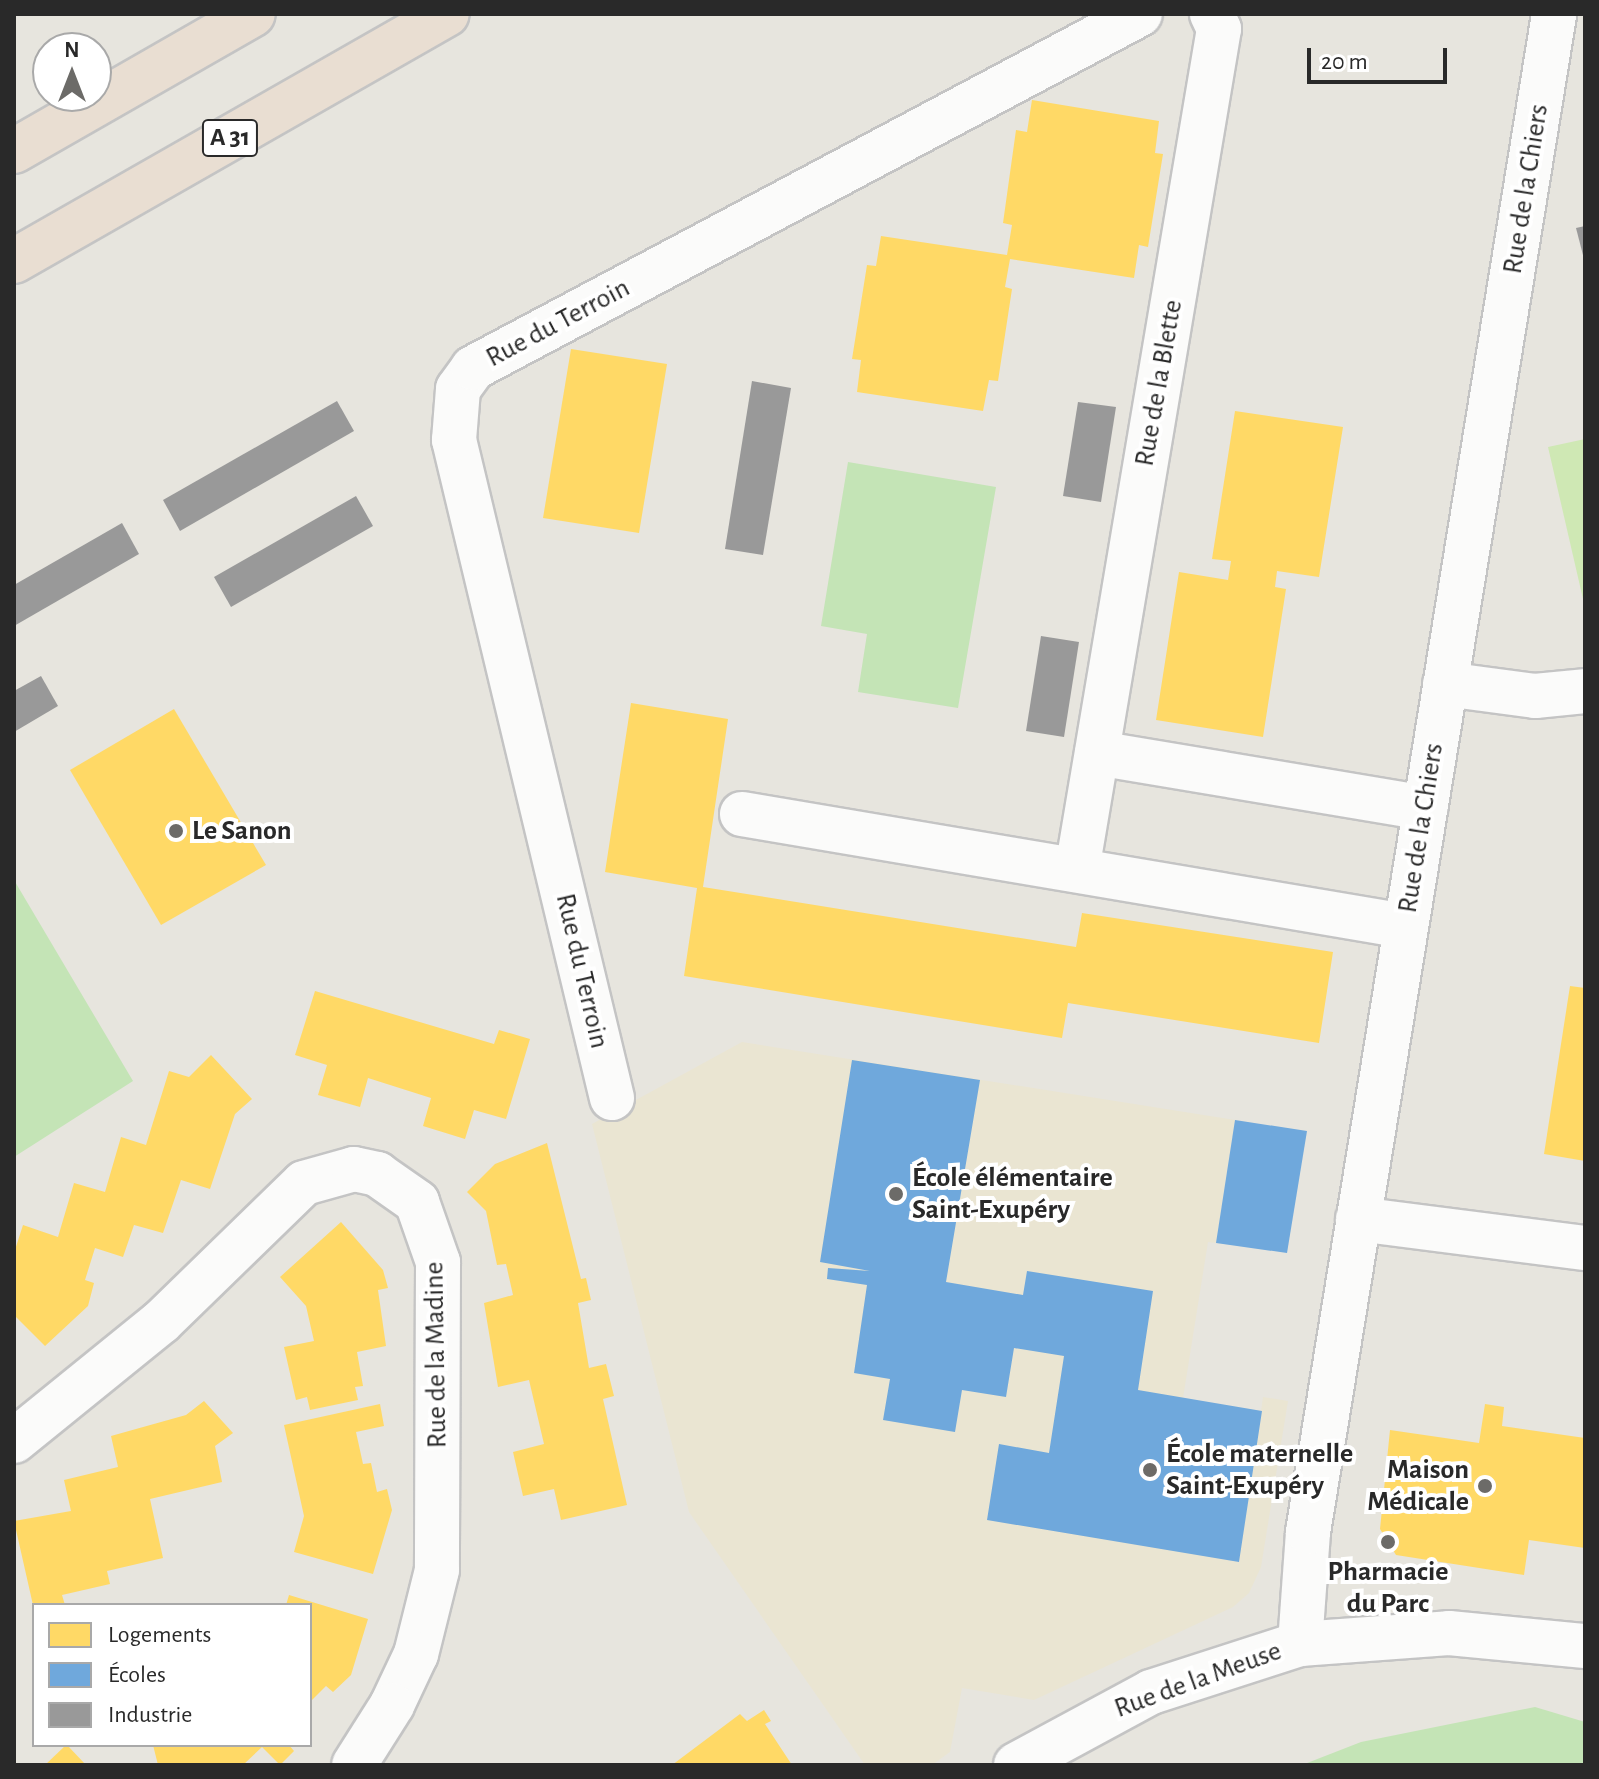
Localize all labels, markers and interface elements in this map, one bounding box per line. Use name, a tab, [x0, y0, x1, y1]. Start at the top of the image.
north arrow	[32, 32, 112, 112]
scale bar	[1311, 32, 1451, 82]
text: N	[64, 39, 80, 61]
text: 20 m	[1321, 50, 1368, 74]
street label: Rue de la Chiers	[1496, 102, 1556, 276]
road number: A 31	[200, 116, 260, 160]
street label: Rue du Terroin	[480, 271, 636, 375]
street label: Rue de la Blette	[1128, 297, 1190, 469]
street label: Rue de la Chiers	[1391, 741, 1451, 915]
place label: Le Sanon	[192, 814, 291, 848]
marker: Le Sanon	[167, 822, 185, 840]
street label: Rue du Terroin	[548, 890, 616, 1052]
place label: École élémentaire Saint-Exupéry	[912, 1161, 1113, 1227]
marker: École élémentaire Saint-Exupéry	[887, 1185, 905, 1203]
street label: Rue de la Madine	[418, 1261, 454, 1449]
place label: École maternelle Saint-Exupéry	[1166, 1437, 1353, 1503]
place label: Maison Médicale	[1367, 1453, 1469, 1519]
marker: École maternelle Saint-Exupéry	[1141, 1461, 1159, 1479]
marker: Maison Médicale	[1476, 1477, 1494, 1495]
marker: Pharmacie du Parc	[1379, 1533, 1397, 1551]
place label: Pharmacie du Parc	[1328, 1555, 1448, 1621]
legend	[32, 1603, 312, 1747]
text: Logements	[108, 1623, 211, 1647]
street label: Rue de la Meuse	[1110, 1634, 1286, 1726]
text: Écoles	[108, 1663, 166, 1687]
text: Industrie	[108, 1703, 192, 1727]

